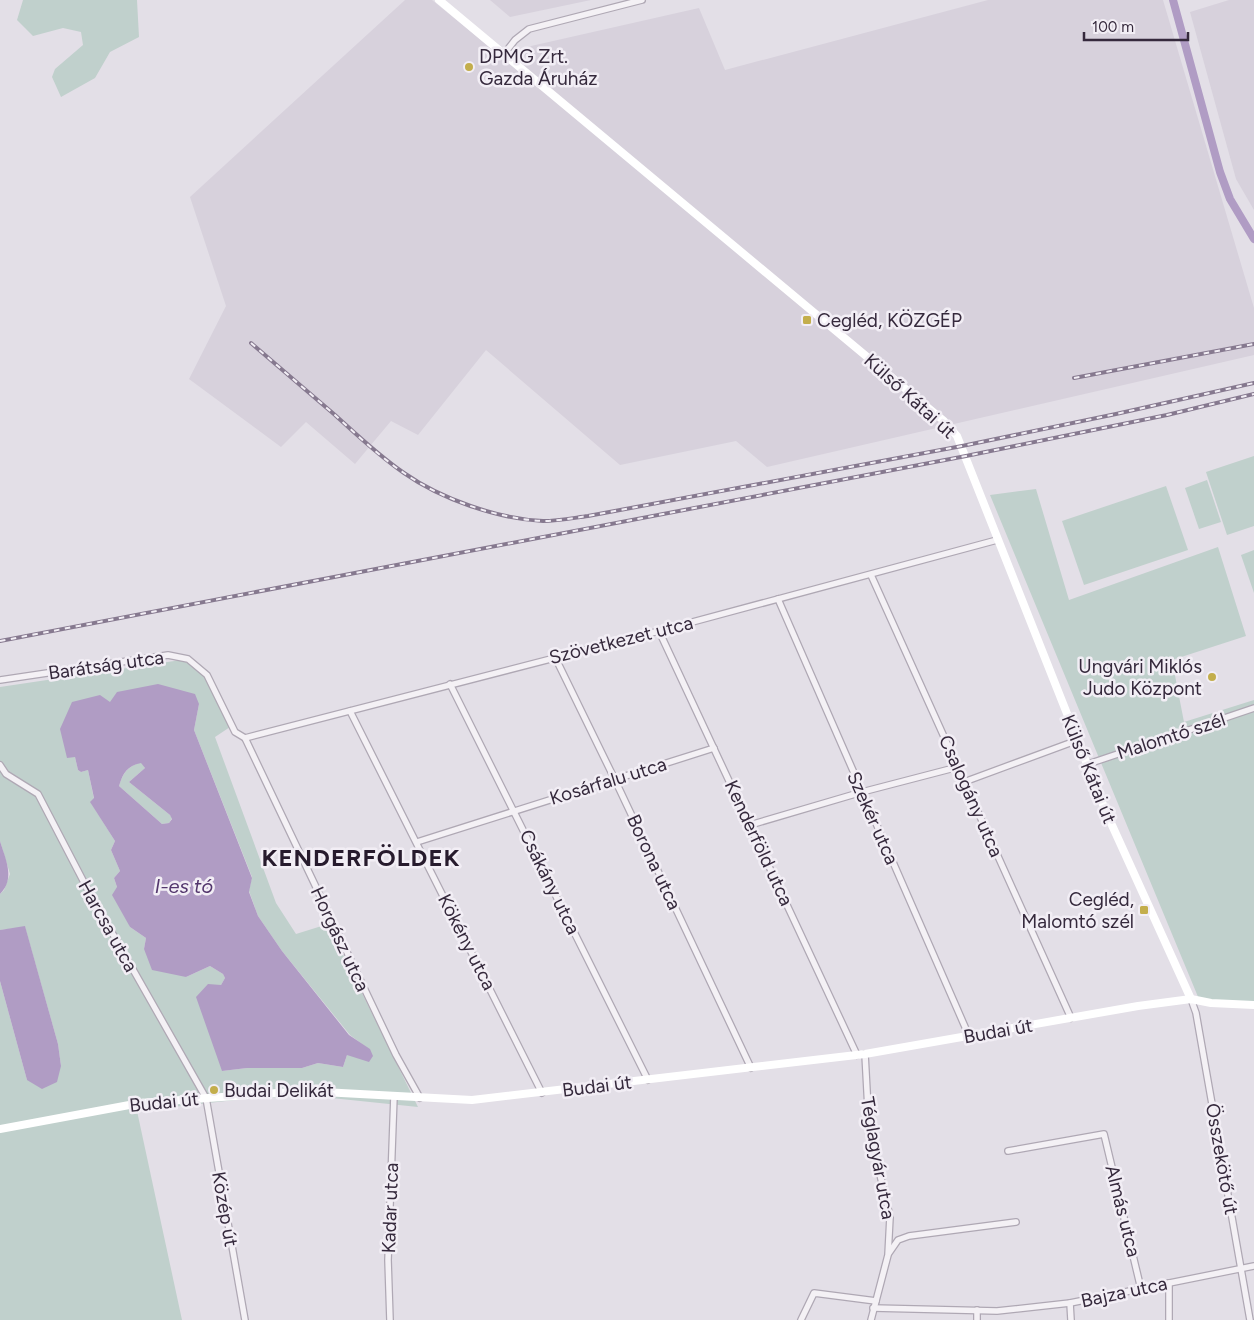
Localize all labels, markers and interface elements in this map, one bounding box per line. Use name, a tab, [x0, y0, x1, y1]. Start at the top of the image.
scale bar	[1084, 10, 1188, 42]
text: 100 m	[1092, 18, 1134, 36]
place label: DPMG Zrt. Gazda Áruház	[479, 45, 597, 90]
marker: DPMG Zrt. Gazda Áruház	[463, 61, 475, 73]
place label: Cegléd, KÖZGÉP	[817, 309, 962, 332]
marker: Cegléd, KÖZGÉP	[801, 314, 813, 326]
street label: Külső Kátai út	[859, 349, 961, 443]
street label: Szövetkezet utca	[547, 611, 695, 669]
street label: Barátság utca	[47, 645, 165, 685]
place label: Ungvári Miklós Judo Központ	[1078, 655, 1202, 700]
marker: Ungvári Miklós Judo Központ	[1206, 671, 1218, 683]
street label: Malomtó szél	[1114, 708, 1228, 764]
street label: Külső Kátai út	[1057, 711, 1121, 827]
street label: Csalogány utca	[934, 731, 1008, 861]
street label: Kosárfalu utca	[547, 752, 669, 810]
street label: Szekér utca	[842, 768, 904, 868]
street label: Kenderföld utca	[720, 776, 798, 910]
street label: Borona utca	[622, 811, 686, 913]
street label: Csákány utca	[515, 826, 585, 938]
district label: KENDERFÖLDEK	[261, 843, 461, 872]
water label: I-es tó	[155, 874, 214, 898]
street label: Harcsa utca	[73, 876, 143, 976]
street label: Horgász utca	[306, 883, 374, 995]
place label: Cegléd, Malomtó szél	[1021, 888, 1134, 933]
street label: Kökény utca	[433, 890, 501, 994]
marker: Cegléd, Malomtó szél	[1138, 904, 1150, 916]
street label: Budai út	[962, 1014, 1034, 1048]
street label: Budai út	[561, 1070, 633, 1102]
place label: Budai Delikát	[224, 1079, 334, 1102]
marker: Budai Delikát	[208, 1084, 220, 1096]
street label: Budai út	[128, 1087, 200, 1117]
street label: Téglagyár utca	[856, 1095, 900, 1221]
street label: Összekötő út	[1201, 1101, 1243, 1217]
street label: Kadar utca	[377, 1162, 403, 1254]
street label: Almás utca	[1100, 1163, 1146, 1259]
street label: Közép út	[207, 1170, 243, 1248]
street label: Bajza utca	[1079, 1272, 1169, 1312]

